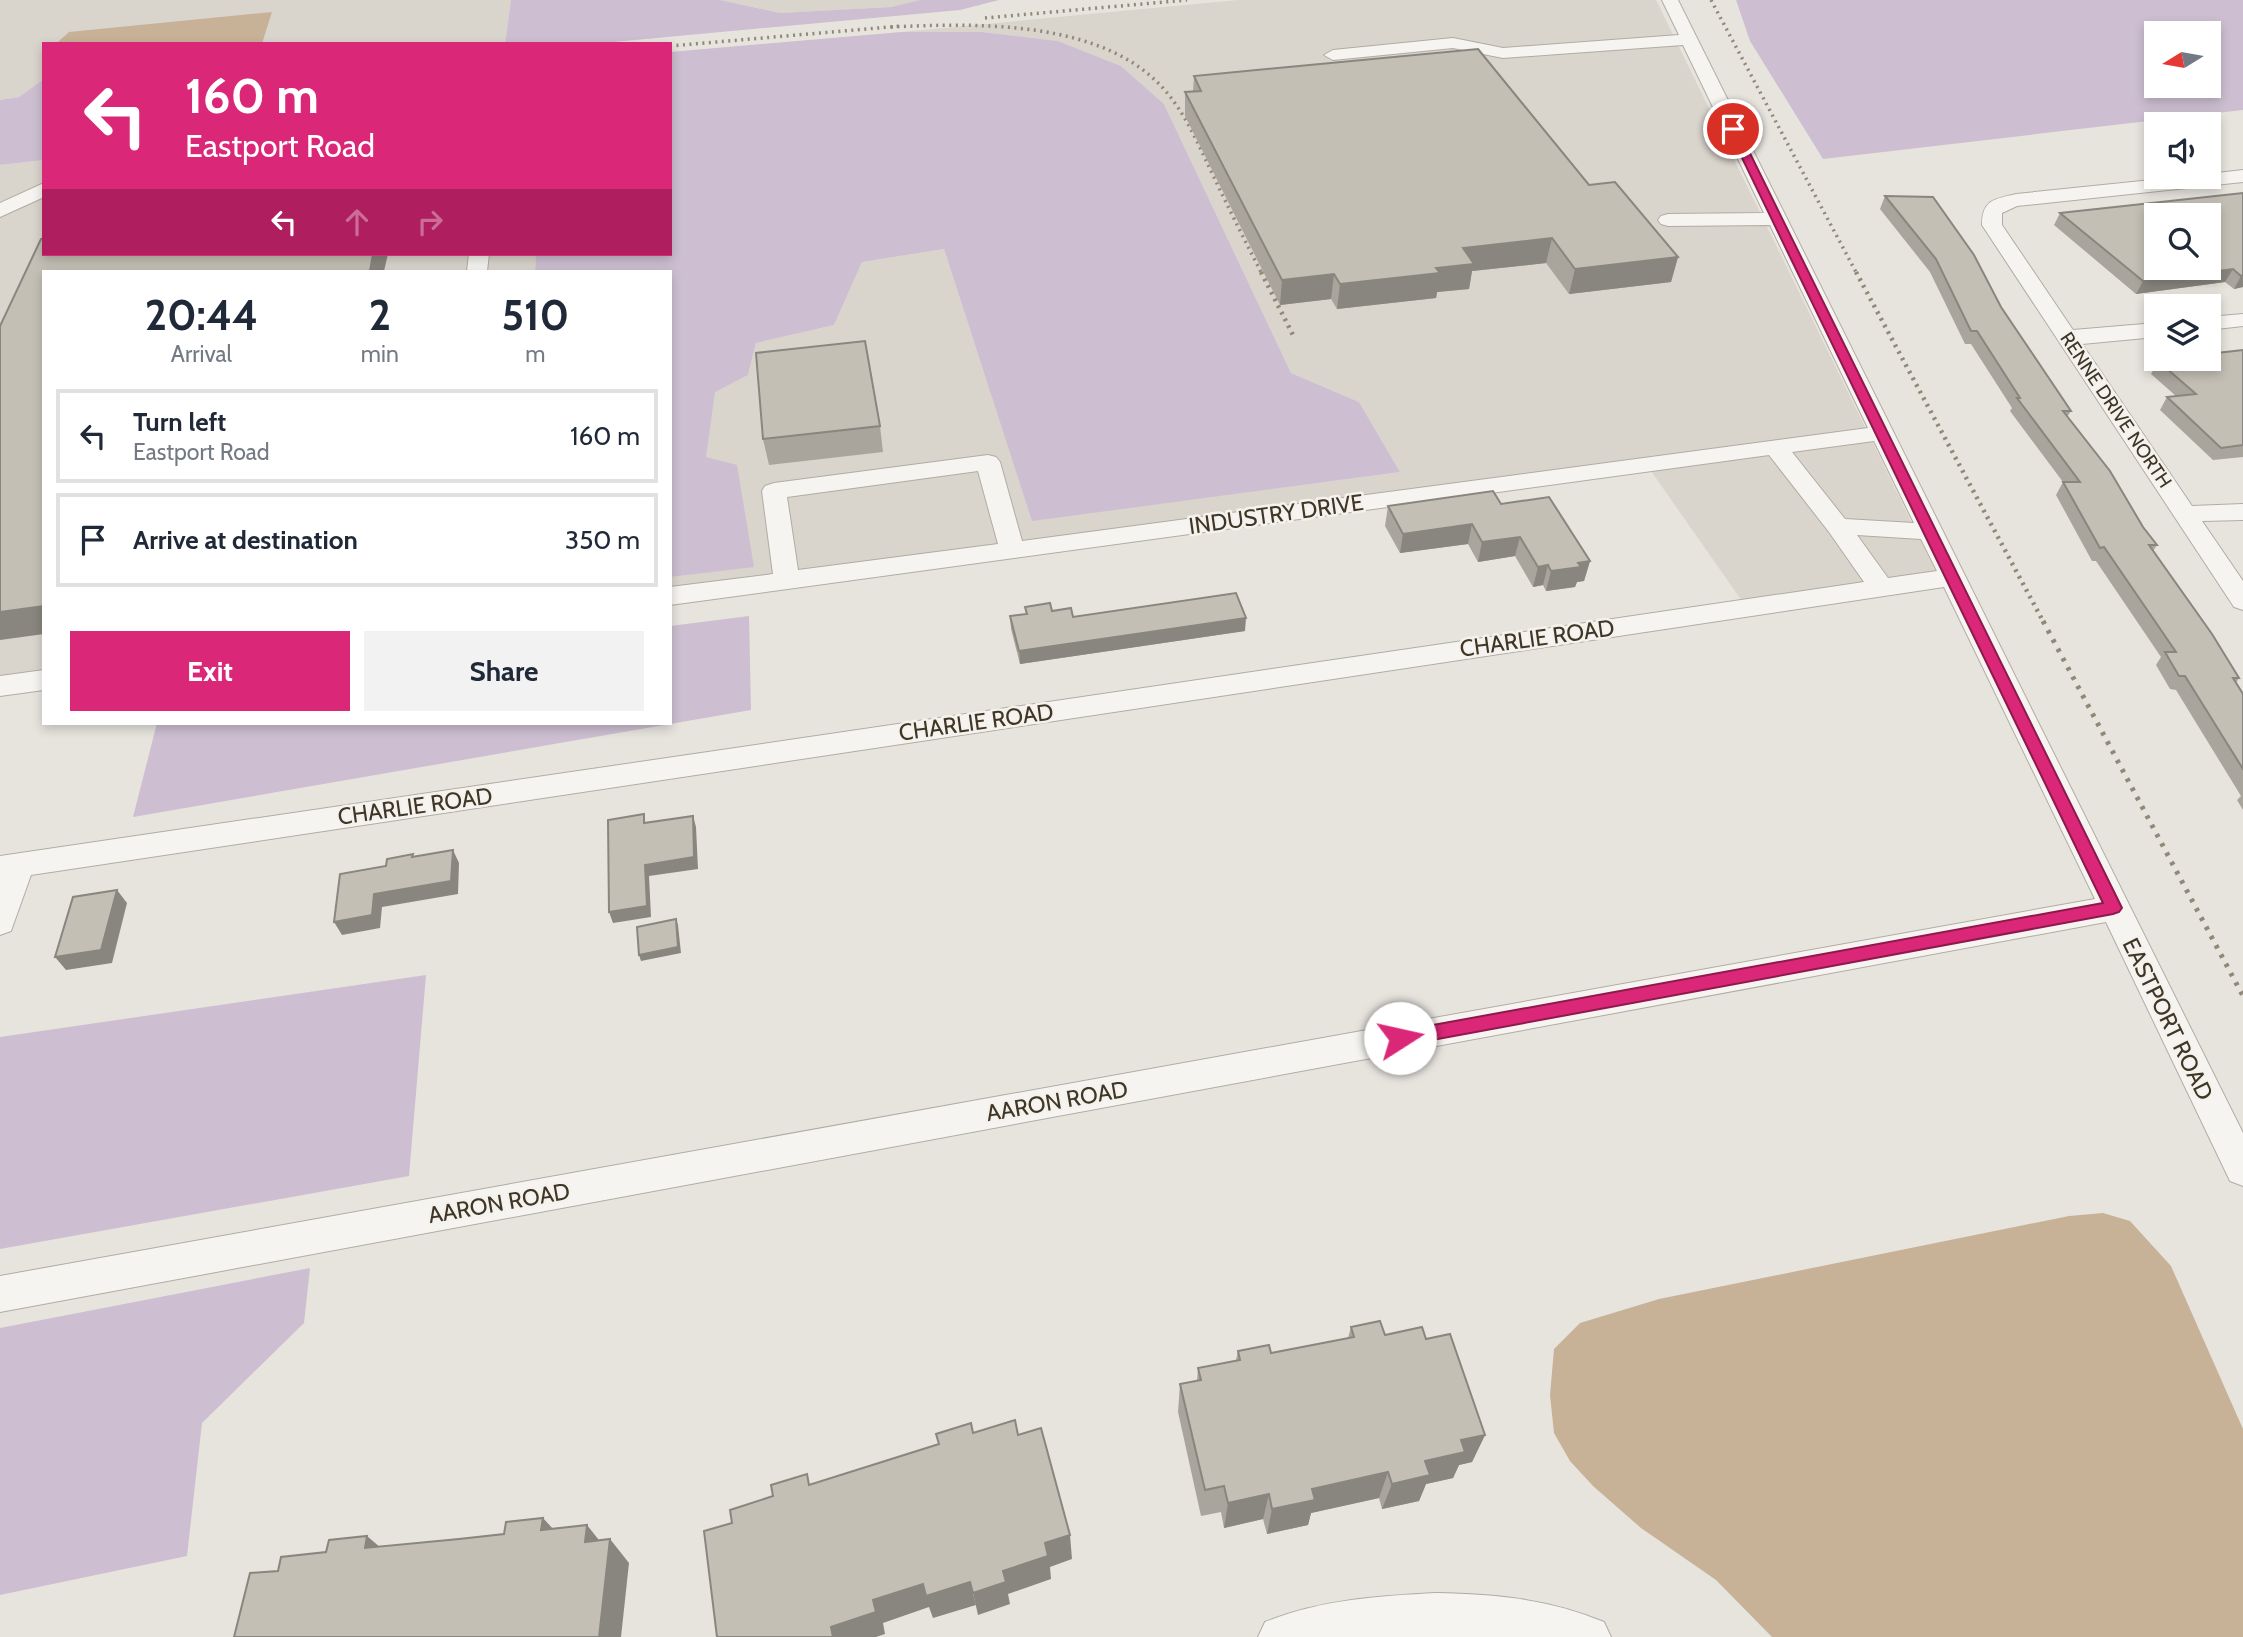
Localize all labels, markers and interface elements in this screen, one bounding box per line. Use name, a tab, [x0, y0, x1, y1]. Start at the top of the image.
north arrow	[2144, 21, 2221, 98]
map controls	[2144, 21, 2221, 371]
text: 160 m	[185, 66, 319, 125]
icon: left	[70, 70, 161, 161]
pin	[1703, 99, 1763, 159]
icon: arrive	[1714, 110, 1752, 148]
button: sound	[2144, 112, 2221, 189]
text: Eastport Road	[185, 126, 375, 165]
icon: left	[265, 203, 303, 241]
icon: ahead	[338, 203, 376, 241]
icon: right	[411, 203, 449, 241]
button: search	[2144, 203, 2221, 280]
text: 20:44	[145, 289, 258, 341]
text: 2	[369, 289, 391, 341]
text: 510	[502, 289, 569, 341]
button: layers	[2144, 294, 2221, 371]
street label: RENNE DRIVE NORTH	[2055, 328, 2177, 492]
text: Arrival	[171, 340, 232, 368]
text: min	[361, 340, 399, 368]
text: m	[525, 340, 545, 368]
text: Turn left	[133, 406, 226, 438]
icon: left	[74, 417, 112, 455]
text: 160 m	[570, 420, 640, 452]
text: Eastport Road	[133, 438, 270, 466]
street label: INDUSTRY DRIVE	[1187, 488, 1365, 540]
icon: arrive	[74, 521, 112, 559]
text: Arrive at destination	[133, 524, 358, 556]
text: 350 m	[565, 524, 640, 556]
street label: CHARLIE ROAD	[1458, 613, 1616, 663]
button: Exit	[70, 631, 350, 711]
button: Share	[364, 631, 644, 711]
street label: CHARLIE ROAD	[897, 697, 1055, 747]
street label: CHARLIE ROAD	[336, 781, 494, 831]
street label: EASTPORT ROAD	[2117, 933, 2219, 1105]
position arrow	[1363, 1001, 1437, 1075]
street label: AARON ROAD	[984, 1075, 1130, 1127]
street label: AARON ROAD	[426, 1177, 572, 1229]

